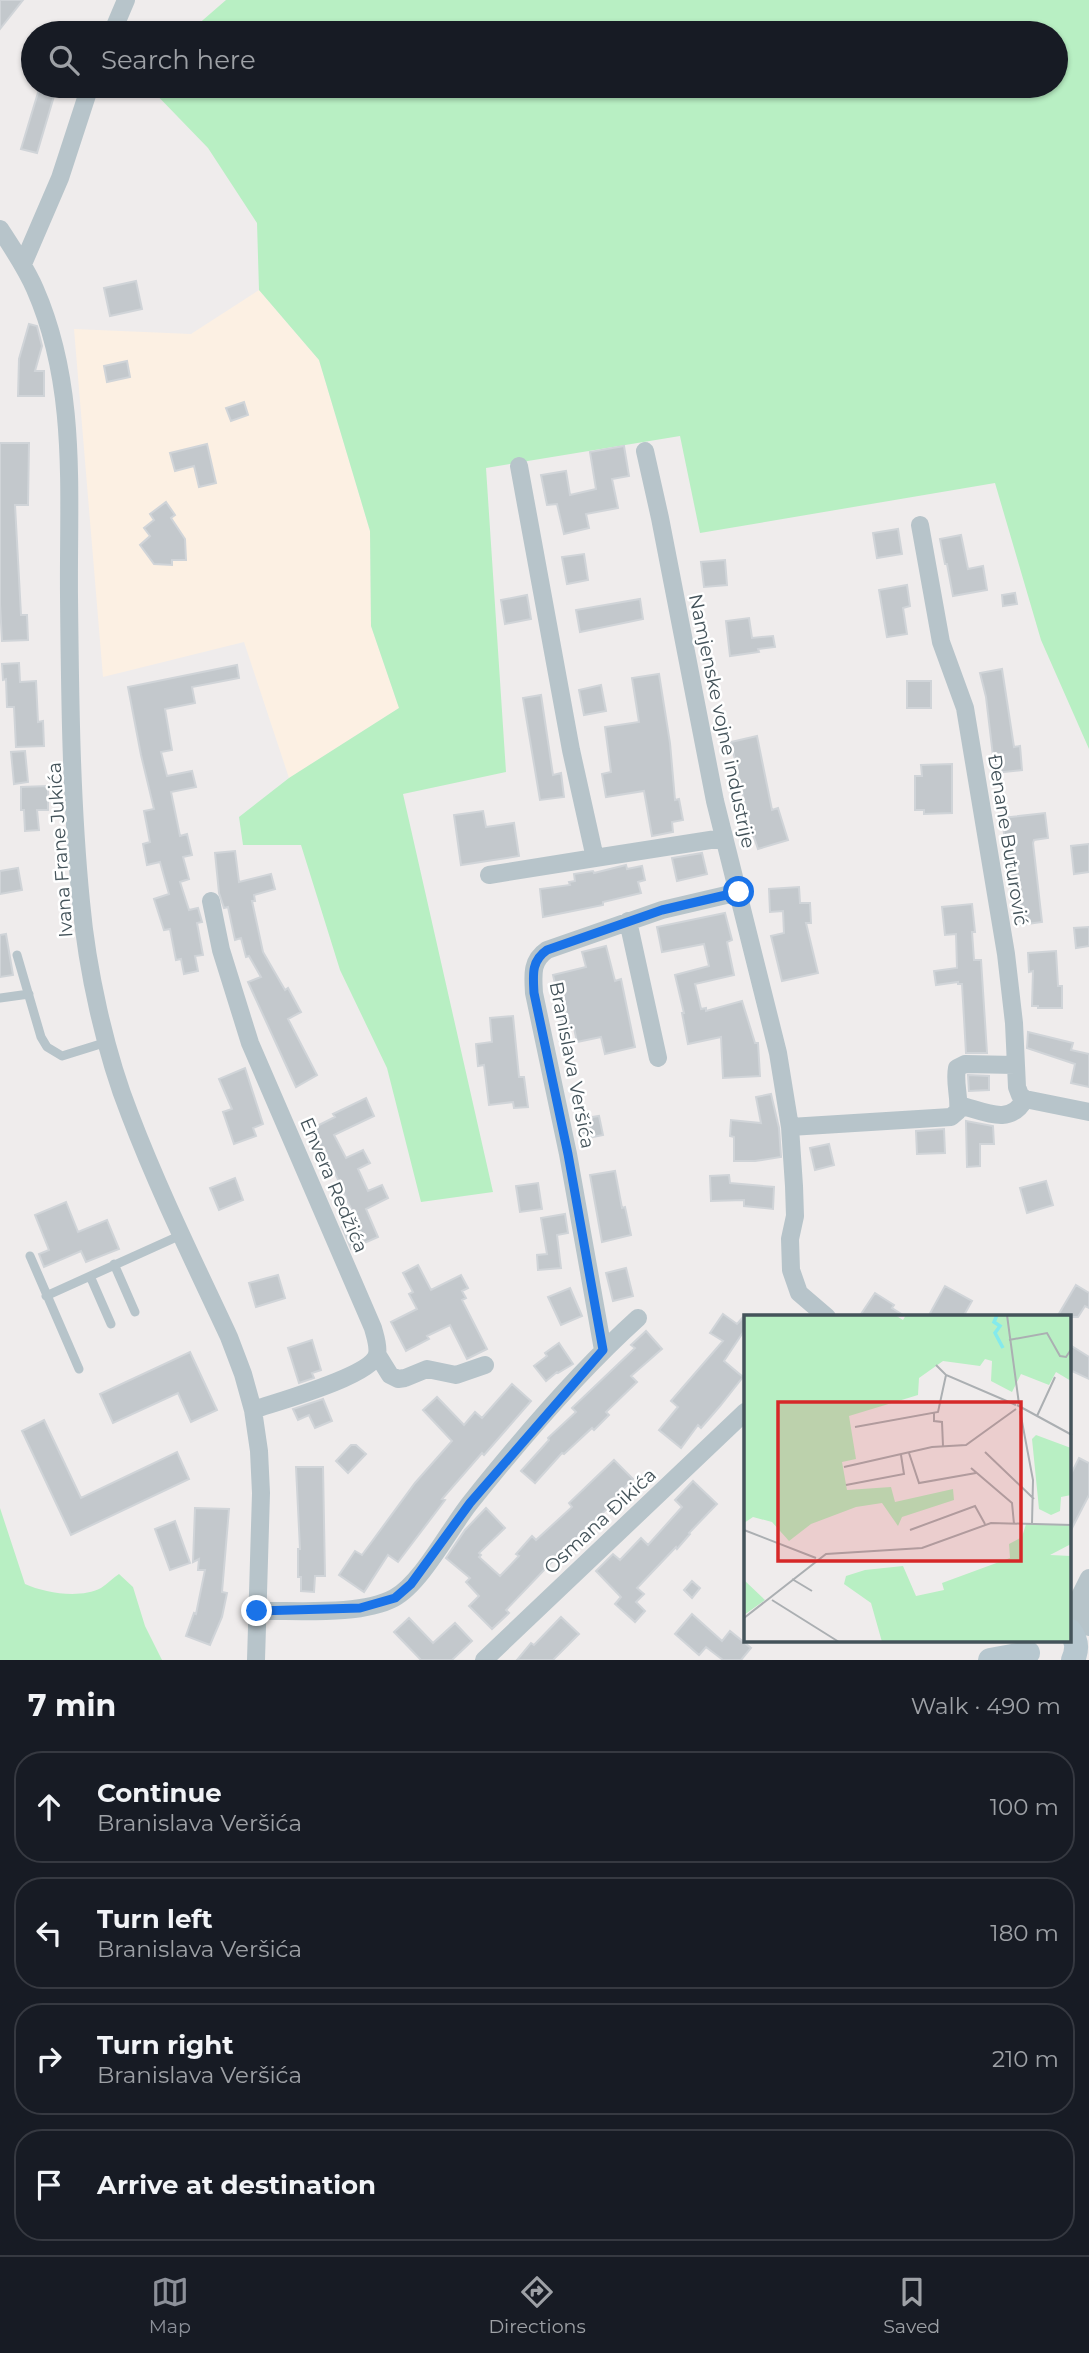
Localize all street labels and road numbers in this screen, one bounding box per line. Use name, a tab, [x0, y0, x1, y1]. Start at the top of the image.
street label: Namjenske vojne industrije	[684, 592, 760, 850]
street label: Đenane Buturović	[983, 753, 1033, 927]
street label: Ivana Frane Jukića	[42, 762, 78, 938]
street label: Branislava Veršića	[545, 980, 599, 1150]
street label: Envera Redžića	[295, 1114, 373, 1256]
street label: Osmana Đikića	[539, 1463, 661, 1579]

